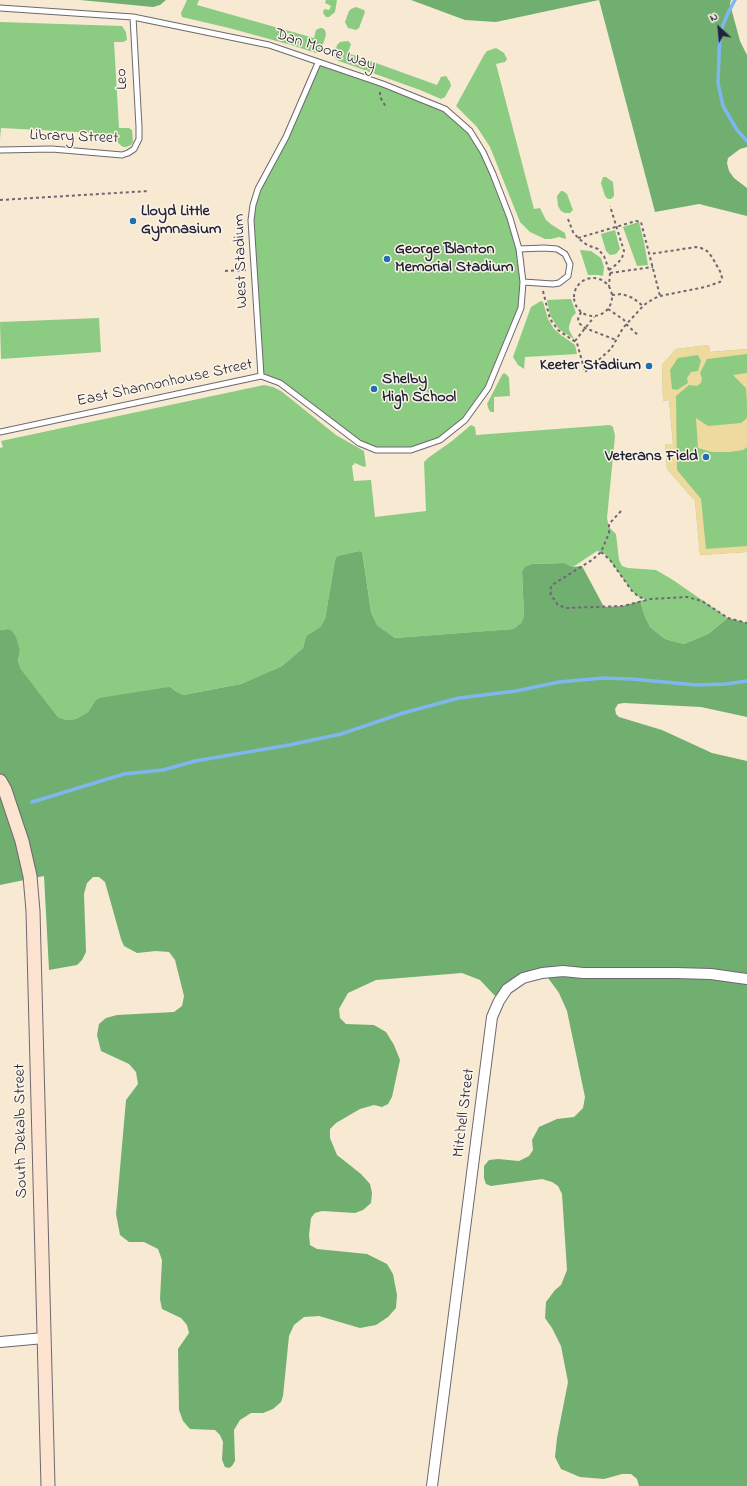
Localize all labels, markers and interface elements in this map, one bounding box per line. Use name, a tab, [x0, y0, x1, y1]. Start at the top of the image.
north arrow	[699, 8, 739, 48]
text: N	[707, 8, 721, 26]
street label: Dan Moore Way	[272, 26, 378, 76]
street label: Leo	[113, 68, 133, 90]
street label: Library Street	[29, 127, 119, 149]
place label: Lloyd Little Gymnasium	[141, 202, 221, 240]
street label: West Stadium	[231, 213, 253, 309]
marker: Lloyd Little Gymnasium	[128, 216, 138, 226]
place label: George Blanton Memorial Stadium	[395, 240, 513, 278]
marker: George Blanton Memorial Stadium	[382, 254, 392, 264]
street label: East Shannonhouse Street	[75, 356, 255, 412]
place label: Keeter Stadium	[540, 356, 641, 376]
marker: Keeter Stadium	[644, 361, 654, 371]
place label: Shelby High School	[382, 370, 456, 408]
marker: Shelby High School	[369, 384, 379, 394]
place label: Veterans Field	[605, 447, 698, 467]
marker: Veterans Field	[701, 452, 711, 462]
street label: South Dekalb Street	[11, 1063, 33, 1199]
street label: Mitchell Street	[450, 1067, 480, 1159]

